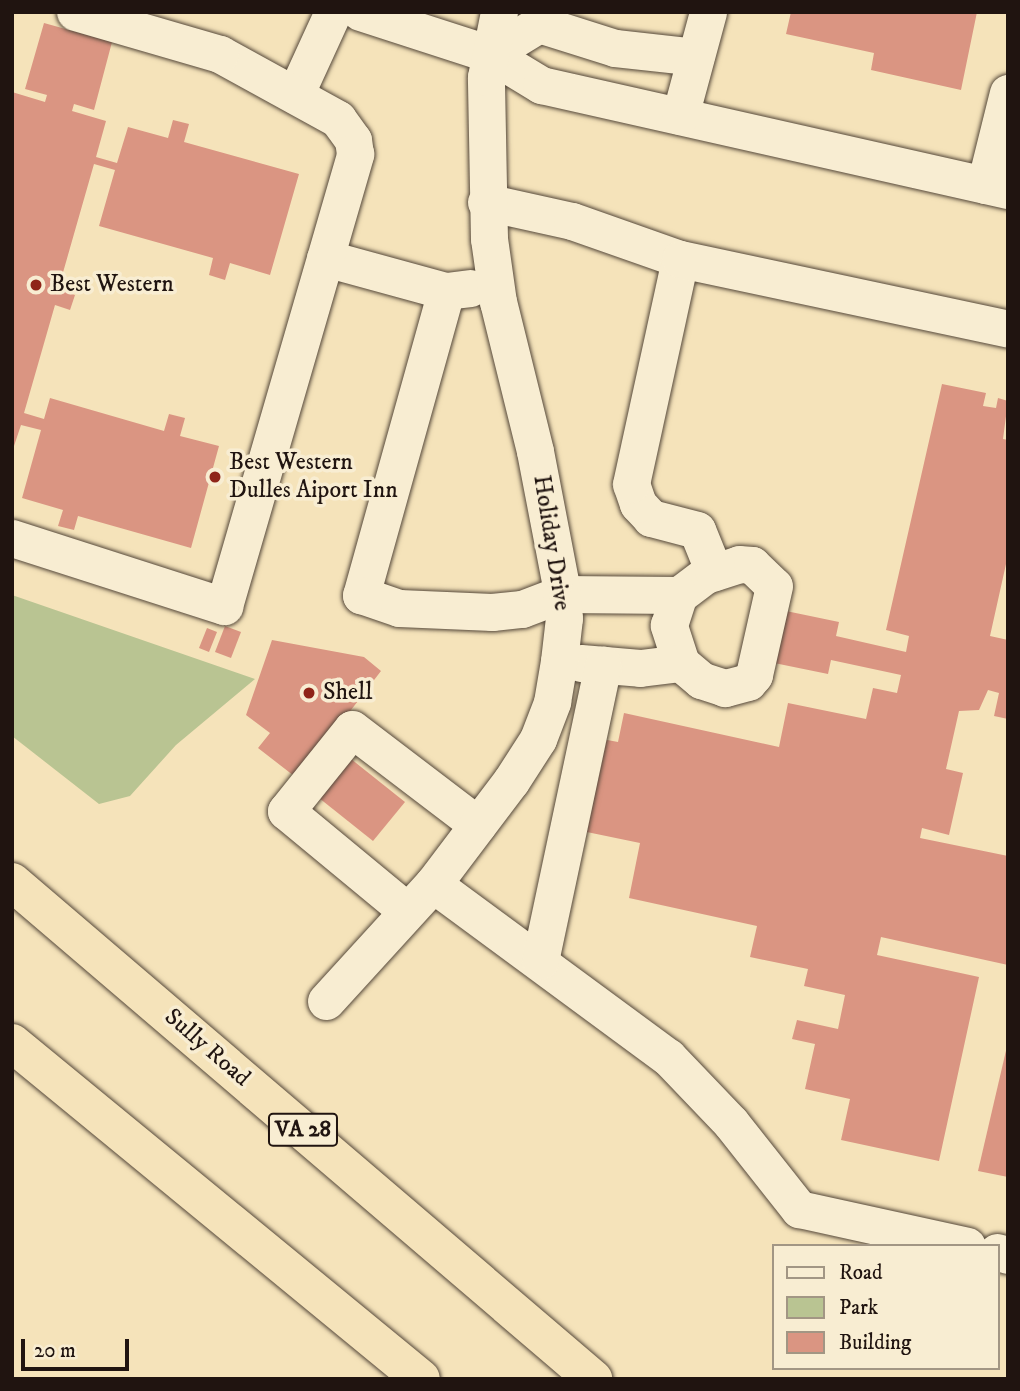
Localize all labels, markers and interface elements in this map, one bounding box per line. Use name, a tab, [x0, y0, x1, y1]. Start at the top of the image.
place label: Best Western	[50, 271, 174, 299]
marker: Best Western	[28, 277, 44, 293]
place label: Best Western Dulles Aiport Inn	[229, 449, 398, 505]
marker: Best Western Dulles Aiport Inn	[207, 469, 223, 485]
street label: Holiday Drive	[526, 473, 576, 613]
place label: Shell	[323, 679, 372, 707]
marker: Shell	[301, 685, 317, 701]
street label: Sully Road	[158, 1003, 256, 1093]
road number: VA 28	[266, 1110, 340, 1149]
legend	[772, 1244, 999, 1370]
text: Road	[839, 1260, 883, 1286]
text: Park	[839, 1295, 878, 1321]
scale bar	[24, 1324, 133, 1368]
text: Building	[839, 1330, 911, 1356]
text: 20 m	[34, 1338, 76, 1364]

